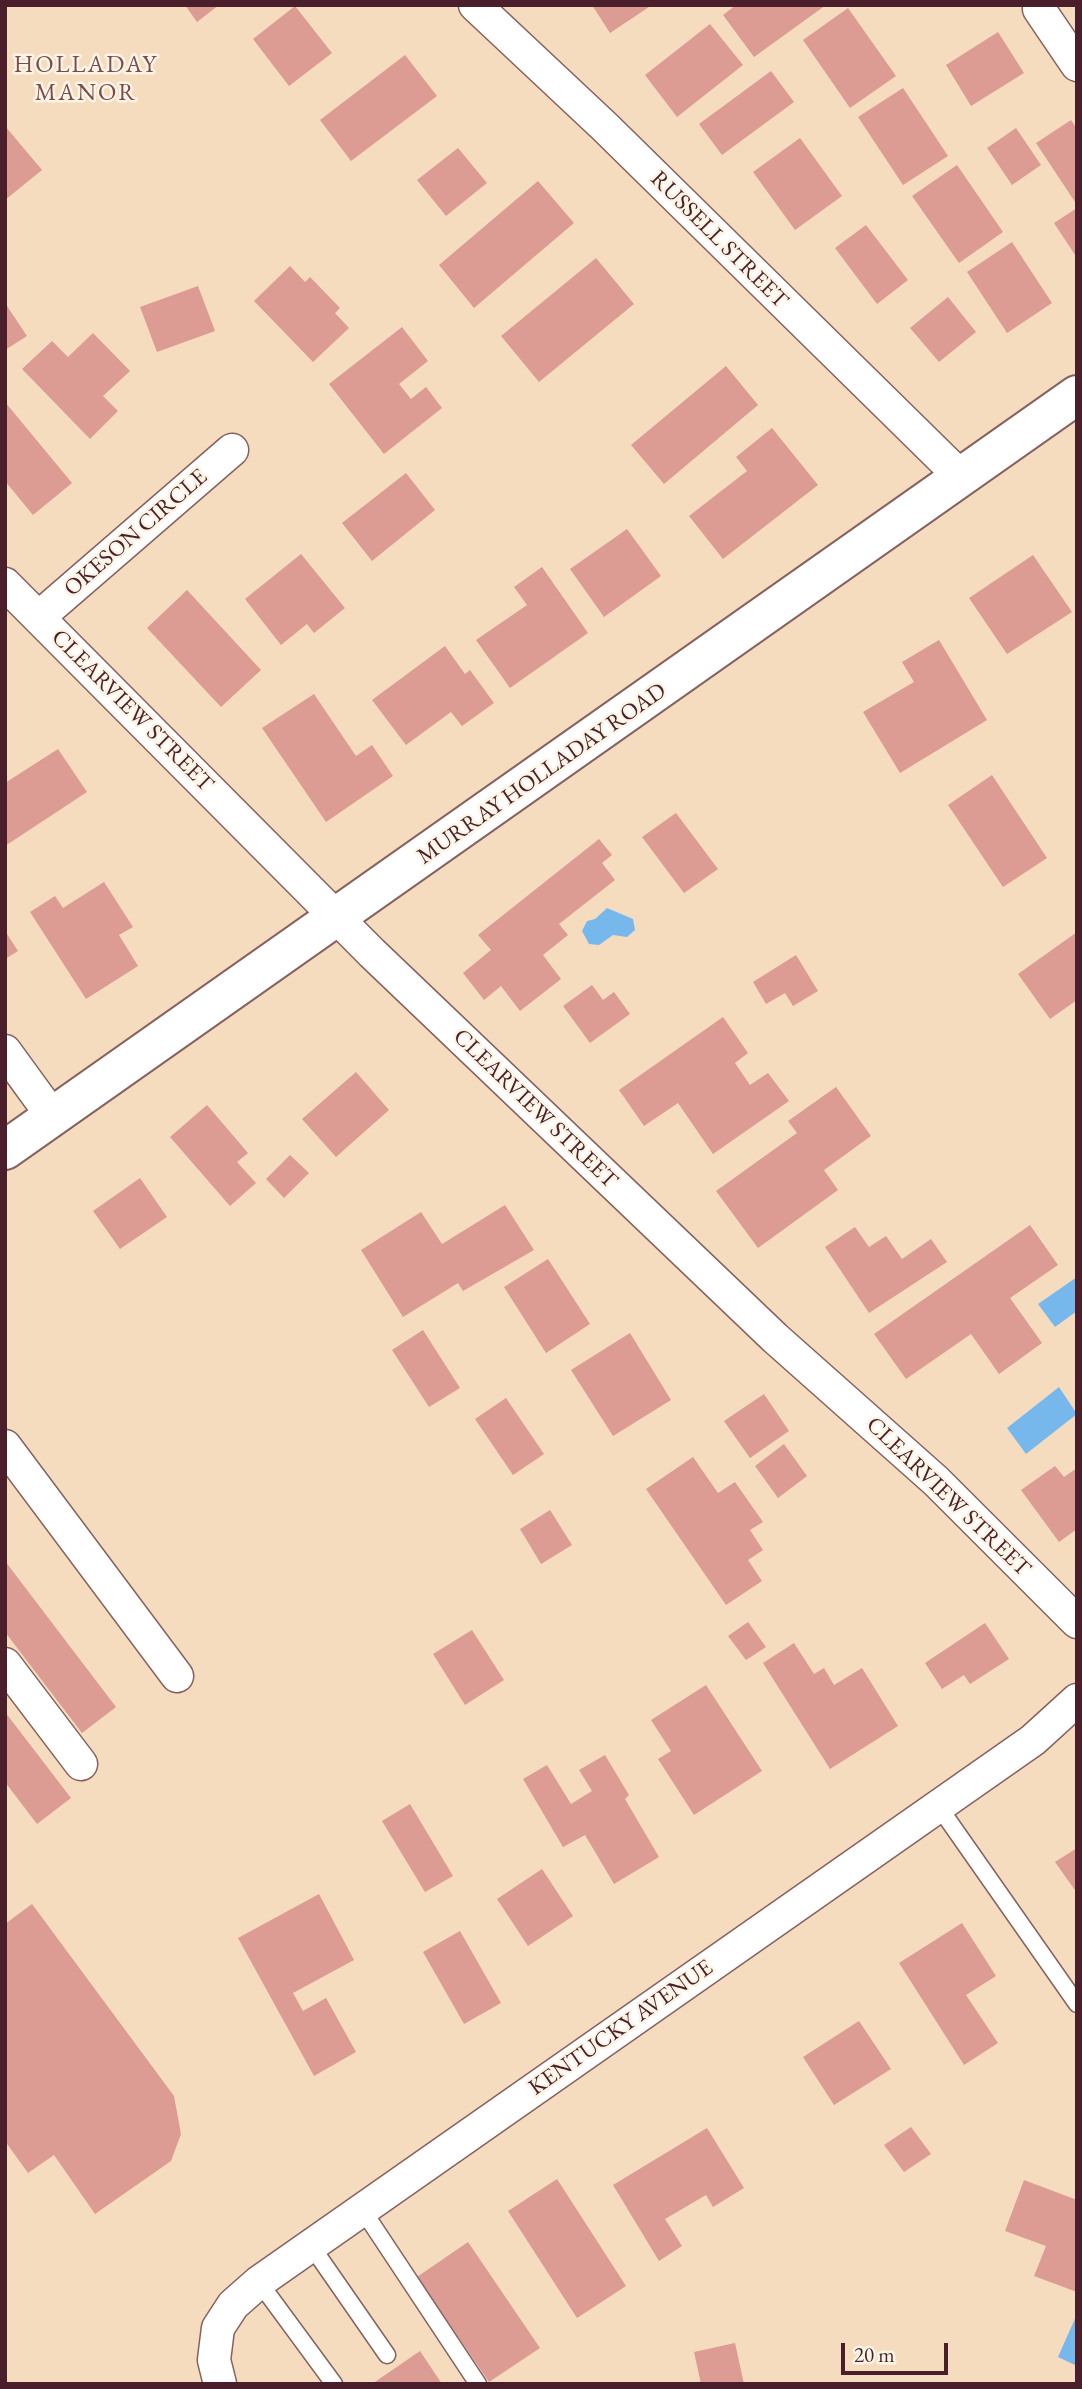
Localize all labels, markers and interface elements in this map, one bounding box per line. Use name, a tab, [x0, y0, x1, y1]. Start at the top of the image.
district label: HOLLADAY MANOR	[15, 51, 157, 107]
street label: RUSSELL STREET	[645, 166, 793, 314]
street label: OKESON CIRCLE	[59, 463, 213, 603]
street label: CLEARVIEW STREET	[45, 624, 219, 798]
street label: MURRAY HOLLADAY ROAD	[412, 677, 672, 871]
street label: CLEARVIEW STREET	[447, 1023, 623, 1195]
street label: CLEARVIEW STREET	[860, 1411, 1036, 1583]
street label: KENTUCKY AVENUE	[524, 1954, 718, 2102]
scale bar	[844, 2330, 951, 2374]
text: 20 m	[854, 2341, 895, 2368]

